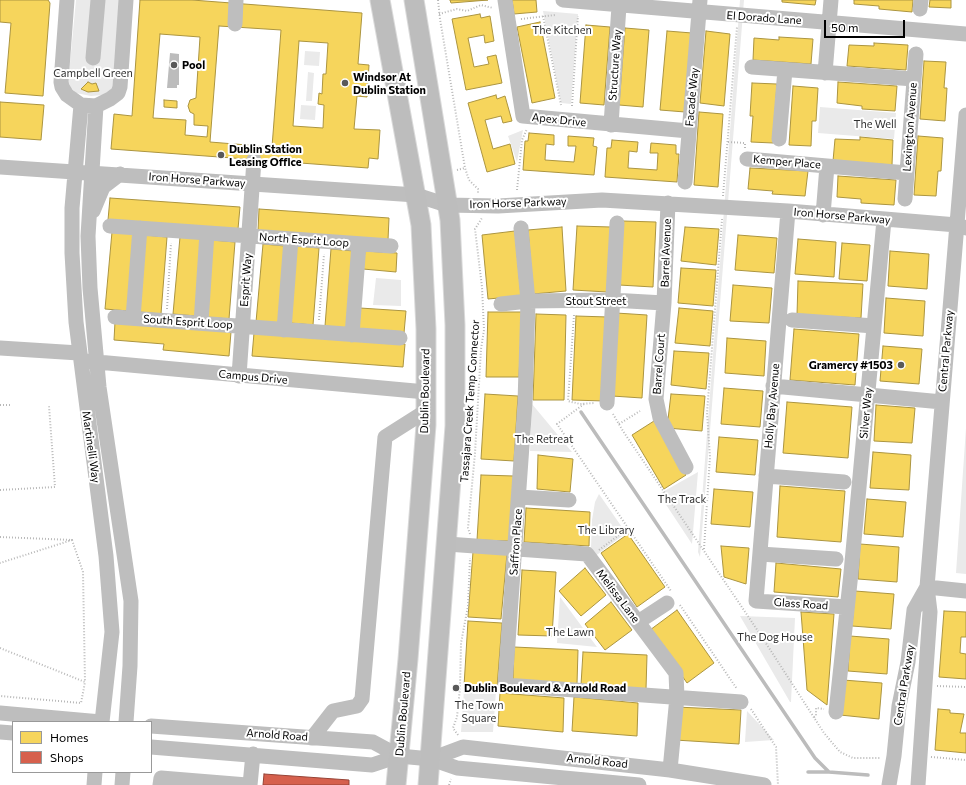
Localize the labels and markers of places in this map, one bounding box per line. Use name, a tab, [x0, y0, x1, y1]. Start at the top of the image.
place label: Pool	[182, 58, 205, 72]
marker: Pool	[169, 60, 179, 70]
place label: Windsor At Dublin Station	[353, 70, 426, 96]
marker: Windsor At Dublin Station	[340, 78, 350, 88]
place label: Dublin Station Leasing Office	[229, 142, 302, 168]
marker: Dublin Station Leasing Office	[216, 150, 226, 160]
place label: Gramercy #1503	[809, 358, 893, 372]
marker: Gramercy #1503	[896, 360, 906, 370]
place label: Dublin Boulevard & Arnold Road	[464, 681, 626, 695]
marker: Dublin Boulevard & Arnold Road	[451, 683, 461, 693]

